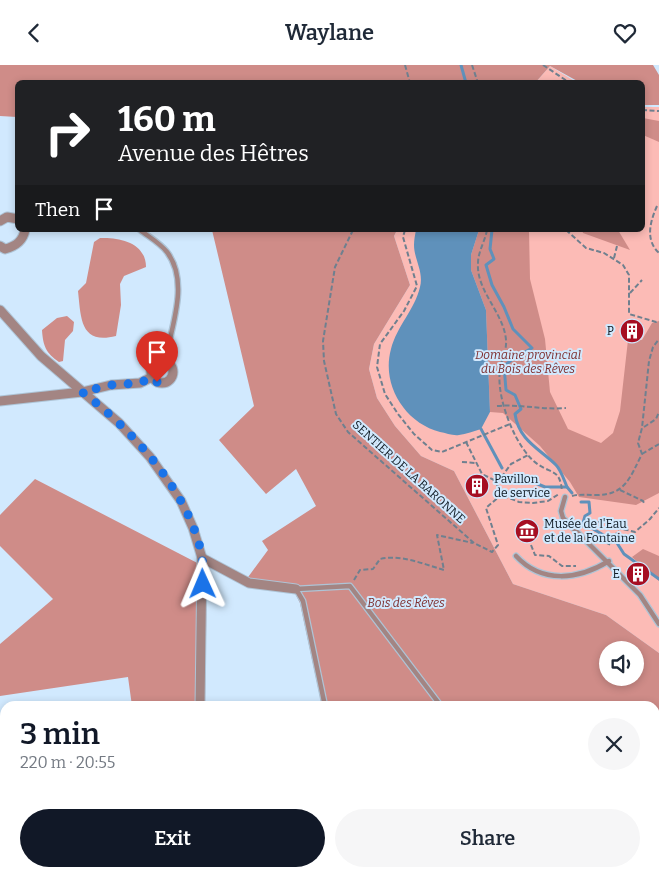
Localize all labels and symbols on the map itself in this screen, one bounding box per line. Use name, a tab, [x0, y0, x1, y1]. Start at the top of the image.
building icon: P	[619, 318, 645, 344]
place label: P	[607, 324, 614, 338]
pin	[136, 331, 178, 382]
park label: Domaine provincial du Bois des Rêves	[475, 348, 581, 376]
street label: SENTIER DE LA BARONNE	[350, 418, 468, 526]
place label: Pavillon de service	[494, 472, 550, 500]
building icon: Pavillon de service	[464, 473, 490, 499]
place label: Musée de l'Eau et de la Fontaine	[544, 517, 635, 545]
museum icon: Musée de l'Eau et de la Fontaine	[514, 518, 540, 544]
position arrow	[176, 557, 228, 609]
building icon: E	[625, 561, 651, 587]
place label: E	[613, 567, 620, 581]
park label: Bois des Rêves	[367, 596, 445, 610]

